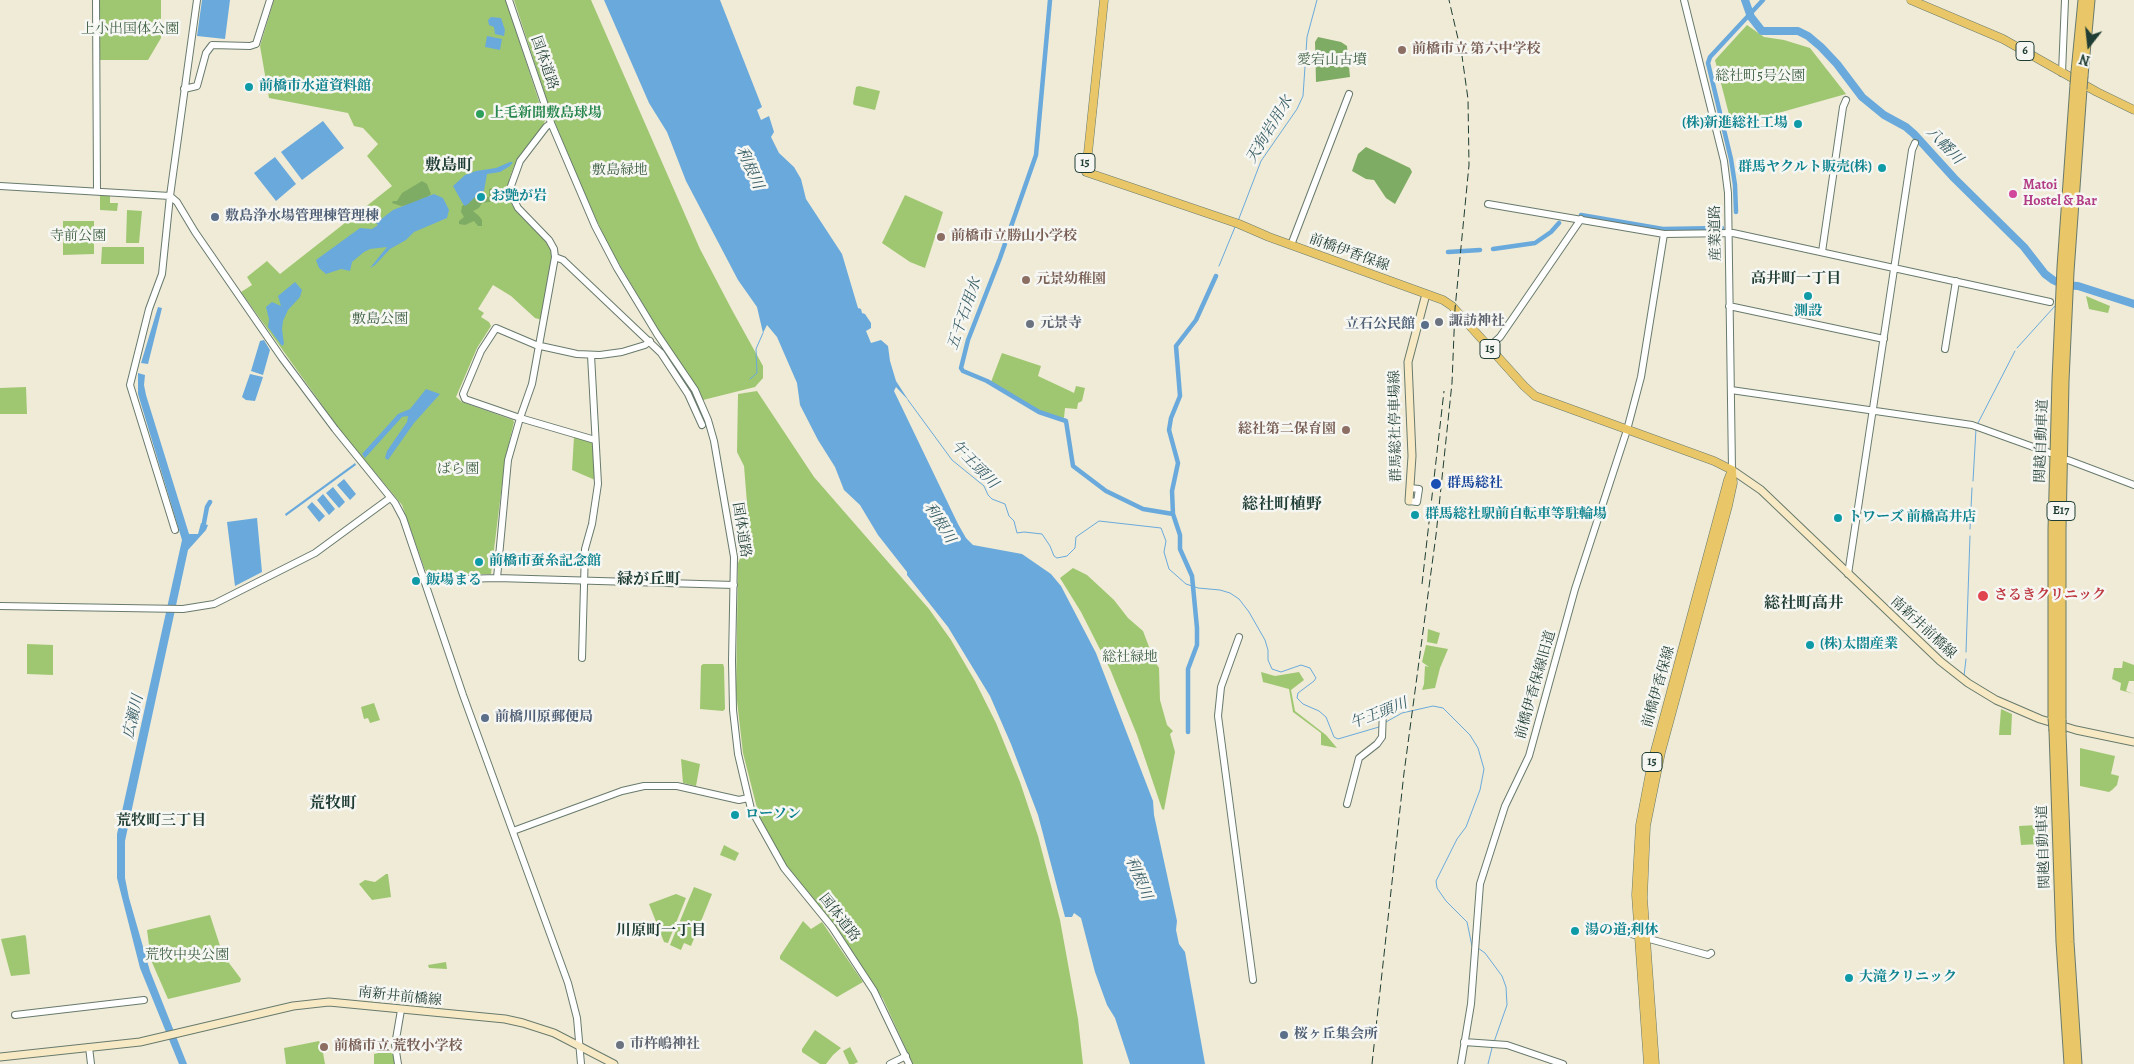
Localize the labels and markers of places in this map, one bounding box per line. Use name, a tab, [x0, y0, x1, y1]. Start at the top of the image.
place label: 前橋市立 第六中学校	[1412, 42, 1540, 58]
marker: 前橋市立 第六中学校	[1396, 44, 1408, 56]
place label: 前橋市水道資料館	[259, 79, 371, 95]
marker: 前橋市水道資料館	[243, 81, 255, 93]
place label: 上毛新聞敷島球場	[490, 106, 602, 122]
marker: 上毛新聞敷島球場	[474, 108, 486, 120]
place label: (株)新進総社工場	[1682, 116, 1788, 132]
marker: (株)新進総社工場	[1792, 118, 1804, 130]
place label: 群馬ヤクルト販売(株)	[1738, 160, 1872, 176]
marker: 群馬ヤクルト販売(株)	[1876, 162, 1888, 174]
place label: Matoi Hostel & Bar	[2023, 178, 2097, 210]
marker: Matoi Hostel & Bar	[2007, 188, 2019, 200]
place label: お艶が岩	[491, 189, 547, 205]
marker: お艶が岩	[475, 191, 487, 203]
place label: 敷島浄水場管理棟管理棟	[225, 209, 379, 225]
marker: 敷島浄水場管理棟管理棟	[209, 211, 221, 223]
place label: 前橋市立勝山小学校	[951, 229, 1077, 245]
marker: 前橋市立勝山小学校	[935, 231, 947, 243]
place label: 元景幼稚園	[1036, 272, 1106, 288]
marker: 元景幼稚園	[1020, 274, 1032, 286]
marker: 測設	[1802, 290, 1814, 302]
place label: 測設	[1794, 304, 1822, 320]
place label: 諏訪神社	[1449, 314, 1505, 330]
place label: 元景寺	[1040, 316, 1082, 332]
marker: 諏訪神社	[1433, 316, 1445, 328]
place label: 立石公民館	[1345, 317, 1415, 333]
marker: 元景寺	[1024, 318, 1036, 330]
marker: 立石公民館	[1419, 319, 1431, 331]
place label: 総社第二保育園	[1238, 422, 1336, 438]
marker: 総社第二保育園	[1340, 424, 1352, 436]
place label: 群馬総社	[1447, 476, 1503, 492]
marker: 群馬総社	[1429, 477, 1443, 491]
place label: 群馬総社駅前自転車等駐輪場	[1425, 507, 1607, 523]
marker: 群馬総社駅前自転車等駐輪場	[1409, 509, 1421, 521]
place label: トワーズ 前橋高井店	[1848, 510, 1976, 526]
marker: トワーズ 前橋高井店	[1832, 512, 1844, 524]
place label: 前橋市蚕糸記念館	[489, 554, 601, 570]
marker: 前橋市蚕糸記念館	[473, 556, 485, 568]
place label: 飯場まる	[426, 573, 482, 589]
marker: 飯場まる	[410, 575, 422, 587]
place label: さるきクリニック	[1994, 588, 2106, 604]
marker: さるきクリニック	[1976, 589, 1990, 603]
place label: (株)太閤産業	[1820, 637, 1898, 653]
marker: (株)太閤産業	[1804, 639, 1816, 651]
place label: 前橋川原郵便局	[495, 710, 593, 726]
marker: 前橋川原郵便局	[479, 712, 491, 724]
place label: ローソン	[745, 807, 801, 823]
marker: ローソン	[729, 809, 741, 821]
place label: 湯の道;利休	[1585, 923, 1658, 939]
marker: 湯の道;利休	[1569, 925, 1581, 937]
place label: 大滝クリニック	[1859, 970, 1957, 986]
marker: 大滝クリニック	[1843, 972, 1855, 984]
place label: 桜ヶ丘集会所	[1294, 1027, 1378, 1043]
marker: 桜ヶ丘集会所	[1278, 1029, 1290, 1041]
place label: 市杵嶋神社	[630, 1037, 700, 1053]
place label: 前橋市立 荒牧小学校	[334, 1039, 462, 1055]
marker: 市杵嶋神社	[614, 1039, 626, 1051]
marker: 前橋市立 荒牧小学校	[318, 1041, 330, 1053]

